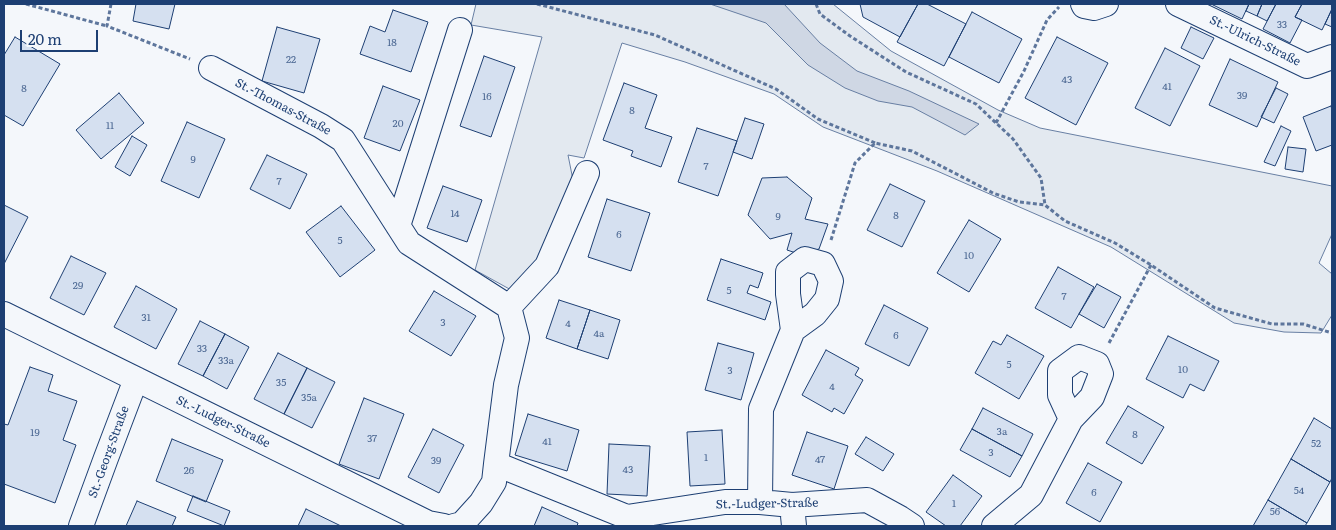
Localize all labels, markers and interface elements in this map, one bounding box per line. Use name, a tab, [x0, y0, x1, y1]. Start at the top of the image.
street label: St.-Ulrich-Straße	[1207, 13, 1303, 69]
house number: 33	[1277, 19, 1287, 31]
scale bar	[22, 20, 100, 52]
text: 20 m	[28, 27, 62, 50]
house number: 18	[387, 37, 397, 49]
house number: 22	[286, 54, 296, 66]
house number: 43	[1062, 74, 1072, 86]
street label: St.-Thomas-Straße	[233, 76, 333, 138]
house number: 41	[1162, 81, 1172, 93]
house number: 8	[21, 83, 27, 95]
house number: 39	[1237, 90, 1247, 102]
house number: 16	[482, 91, 492, 103]
house number: 8	[629, 105, 635, 117]
house number: 20	[393, 118, 403, 130]
house number: 11	[106, 120, 114, 132]
house number: 9	[190, 154, 196, 166]
house number: 7	[703, 161, 709, 173]
house number: 7	[276, 176, 282, 188]
house number: 14	[450, 208, 460, 220]
house number: 8	[893, 210, 899, 222]
house number: 9	[775, 211, 781, 223]
house number: 6	[616, 229, 622, 241]
house number: 5	[337, 235, 343, 247]
house number: 10	[964, 250, 974, 262]
house number: 29	[73, 280, 83, 292]
house number: 5	[726, 285, 732, 297]
house number: 7	[1061, 291, 1067, 303]
house number: 31	[141, 312, 151, 324]
house number: 3	[440, 317, 446, 329]
house number: 4	[565, 318, 571, 330]
house number: 4a	[594, 328, 604, 340]
house number: 6	[893, 330, 899, 342]
house number: 33	[197, 343, 207, 355]
house number: 33a	[218, 355, 234, 367]
house number: 5	[1006, 359, 1012, 371]
house number: 10	[1178, 364, 1188, 376]
house number: 3	[727, 365, 733, 377]
house number: 35	[276, 377, 286, 389]
house number: 4	[829, 381, 835, 393]
house number: 35a	[301, 392, 317, 404]
street label: St.-Ludger-Straße	[174, 393, 272, 451]
street label: St.-Georg-Straße	[86, 404, 132, 500]
house number: 3a	[997, 426, 1007, 438]
house number: 19	[30, 427, 40, 439]
house number: 8	[1132, 429, 1138, 441]
house number: 37	[367, 433, 377, 445]
house number: 41	[542, 436, 552, 448]
house number: 52	[1311, 438, 1321, 450]
house number: 3	[988, 447, 994, 459]
house number: 1	[704, 452, 708, 464]
house number: 47	[815, 454, 825, 466]
house number: 39	[431, 455, 441, 467]
house number: 43	[623, 464, 633, 476]
house number: 26	[184, 465, 194, 477]
house number: 54	[1294, 485, 1304, 497]
house number: 6	[1091, 487, 1097, 499]
street label: St.-Ludger-Straße	[715, 496, 819, 512]
house number: 1	[952, 498, 956, 510]
house number: 56	[1270, 506, 1280, 518]

